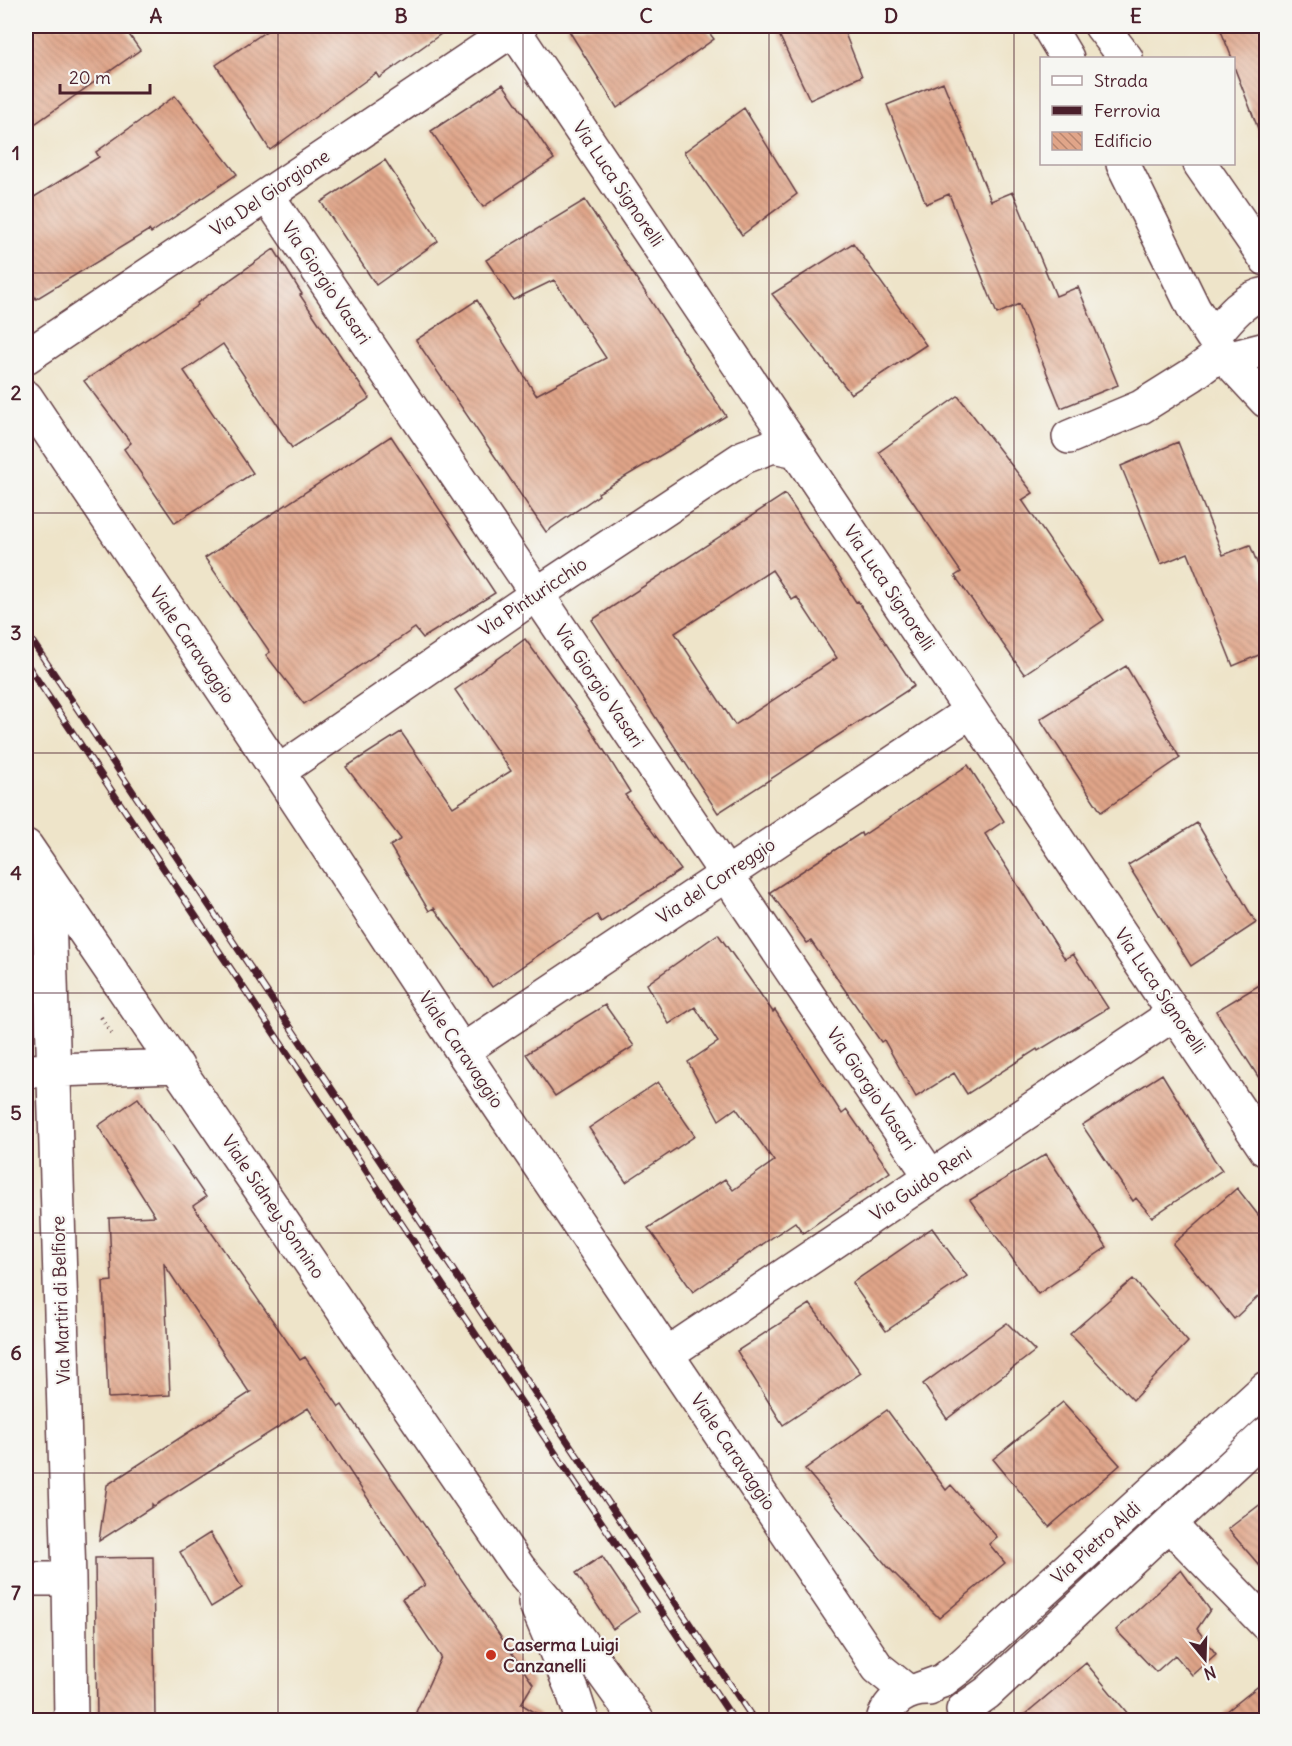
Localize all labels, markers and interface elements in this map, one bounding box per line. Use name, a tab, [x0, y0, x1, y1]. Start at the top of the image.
text: A	[150, 3, 163, 28]
text: B	[394, 3, 408, 28]
text: C	[639, 3, 653, 28]
text: D	[884, 3, 898, 28]
text: E	[1130, 3, 1142, 28]
scale bar	[60, 57, 150, 95]
legend	[1040, 57, 1235, 165]
text: 20 m	[69, 66, 111, 89]
text: Strada	[1094, 69, 1148, 92]
text: Ferrovia	[1094, 99, 1161, 122]
street label: Via Luca Signorelli	[568, 116, 669, 251]
text: Edificio	[1094, 129, 1152, 152]
text: 1	[12, 140, 20, 165]
street label: Via Del Giorgione	[206, 144, 334, 241]
street label: Via Giorgio Vasari	[277, 217, 376, 349]
text: 2	[11, 380, 22, 405]
street label: Via Luca Signorelli	[839, 520, 940, 655]
street label: Via Pinturicchio	[474, 552, 591, 641]
street label: Viale Caravaggio	[145, 582, 240, 708]
text: 3	[10, 620, 22, 645]
street label: Via Giorgio Vasari	[550, 620, 649, 752]
street label: Via del Correggio	[652, 832, 779, 929]
text: 4	[10, 860, 22, 885]
street label: Via Luca Signorelli	[1110, 923, 1211, 1058]
street label: Viale Caravaggio	[414, 987, 509, 1113]
street label: Via Giorgio Vasari	[822, 1023, 921, 1155]
text: 5	[10, 1100, 22, 1125]
street label: Viale Sidney Sonnino	[217, 1130, 330, 1283]
street label: Via Guido Reni	[866, 1141, 976, 1226]
street label: Via Martiri di Belfiore	[46, 1215, 75, 1385]
text: 6	[10, 1340, 22, 1365]
street label: Viale Caravaggio	[686, 1389, 781, 1515]
street label: Via Pietro Aldi	[1046, 1497, 1145, 1589]
text: 7	[11, 1580, 21, 1605]
north arrow	[1175, 1629, 1235, 1689]
place label: Caserma Luigi Canzanelli	[503, 1633, 619, 1677]
marker: Caserma Luigi Canzanelli	[484, 1648, 498, 1662]
text: N	[1201, 1662, 1218, 1684]

